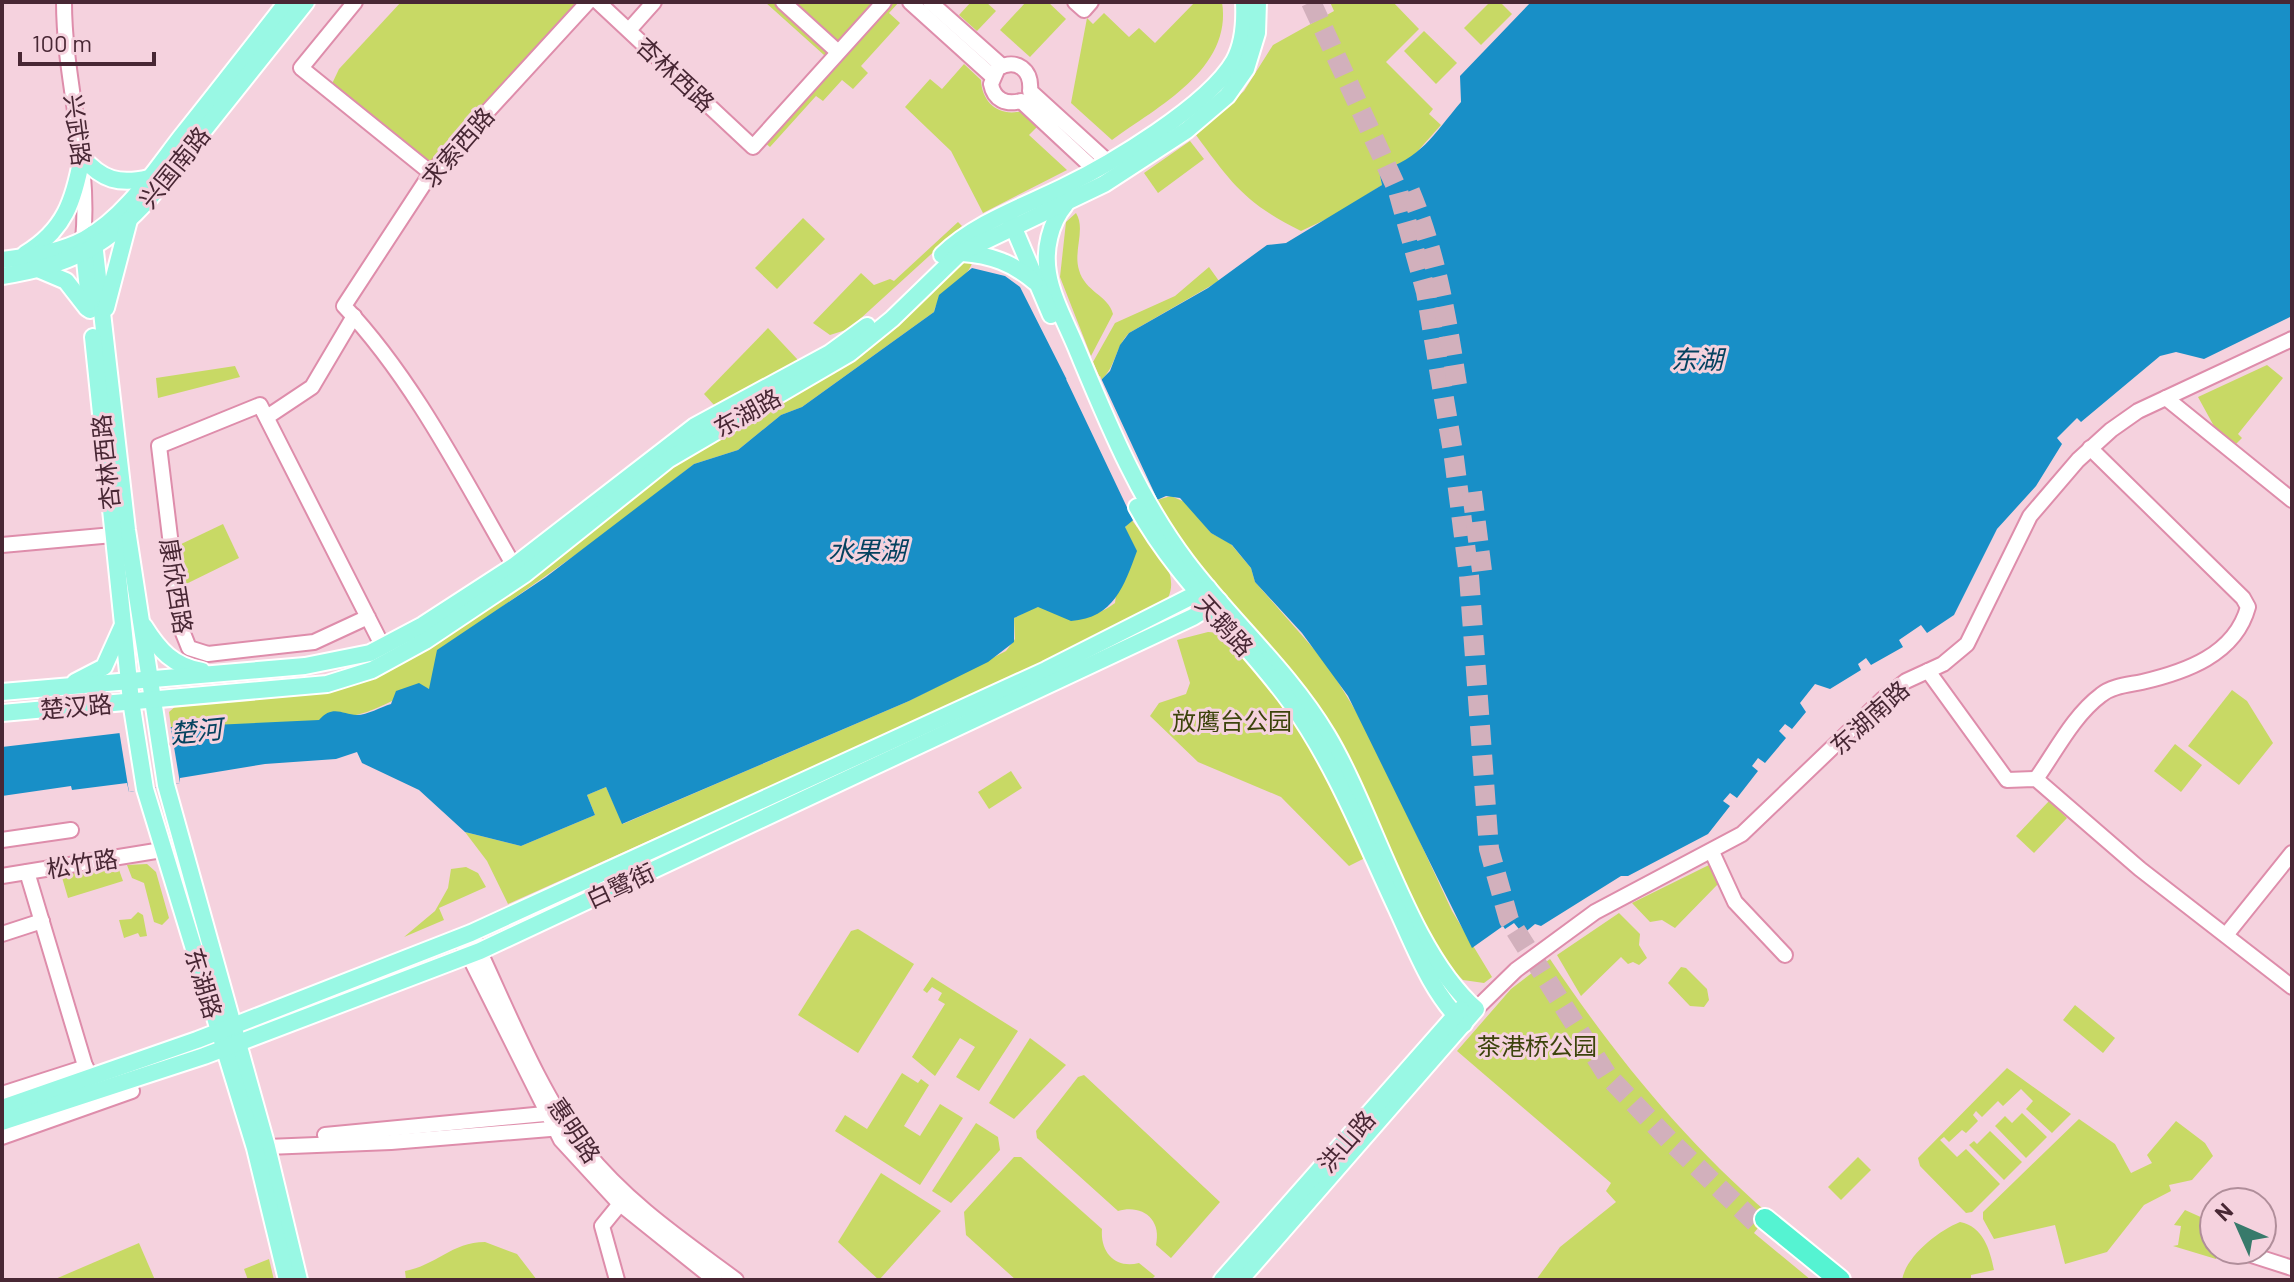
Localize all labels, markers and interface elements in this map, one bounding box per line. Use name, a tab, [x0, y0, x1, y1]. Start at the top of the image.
scale bar	[20, 16, 154, 66]
text: 100 m	[32, 28, 92, 57]
street label: 杏林西路	[631, 31, 721, 117]
street label: 兴武路	[59, 93, 97, 167]
street label: 求索西路	[415, 101, 499, 193]
street label: 兴国南路	[133, 121, 215, 213]
water label: 东湖	[1671, 343, 1727, 374]
street label: 东湖路	[708, 382, 786, 442]
street label: 杏林西路	[86, 413, 124, 511]
water label: 水果湖	[828, 534, 910, 565]
street label: 康欣西路	[155, 536, 199, 636]
street label: 天鹅路	[1190, 589, 1260, 661]
street label: 东湖南路	[1824, 674, 1914, 760]
street label: 楚汉路	[39, 688, 113, 724]
park label: 放鹰台公园	[1172, 706, 1292, 735]
water label: 楚河	[169, 711, 228, 748]
street label: 松竹路	[44, 843, 120, 883]
street label: 白鹭街	[581, 857, 659, 913]
street label: 东湖路	[180, 944, 228, 1022]
park label: 茶港桥公园	[1477, 1031, 1597, 1060]
street label: 惠明路	[543, 1092, 607, 1168]
street label: 洪山路	[1311, 1104, 1381, 1178]
north arrow	[2198, 1186, 2278, 1266]
text: N	[2209, 1197, 2238, 1226]

